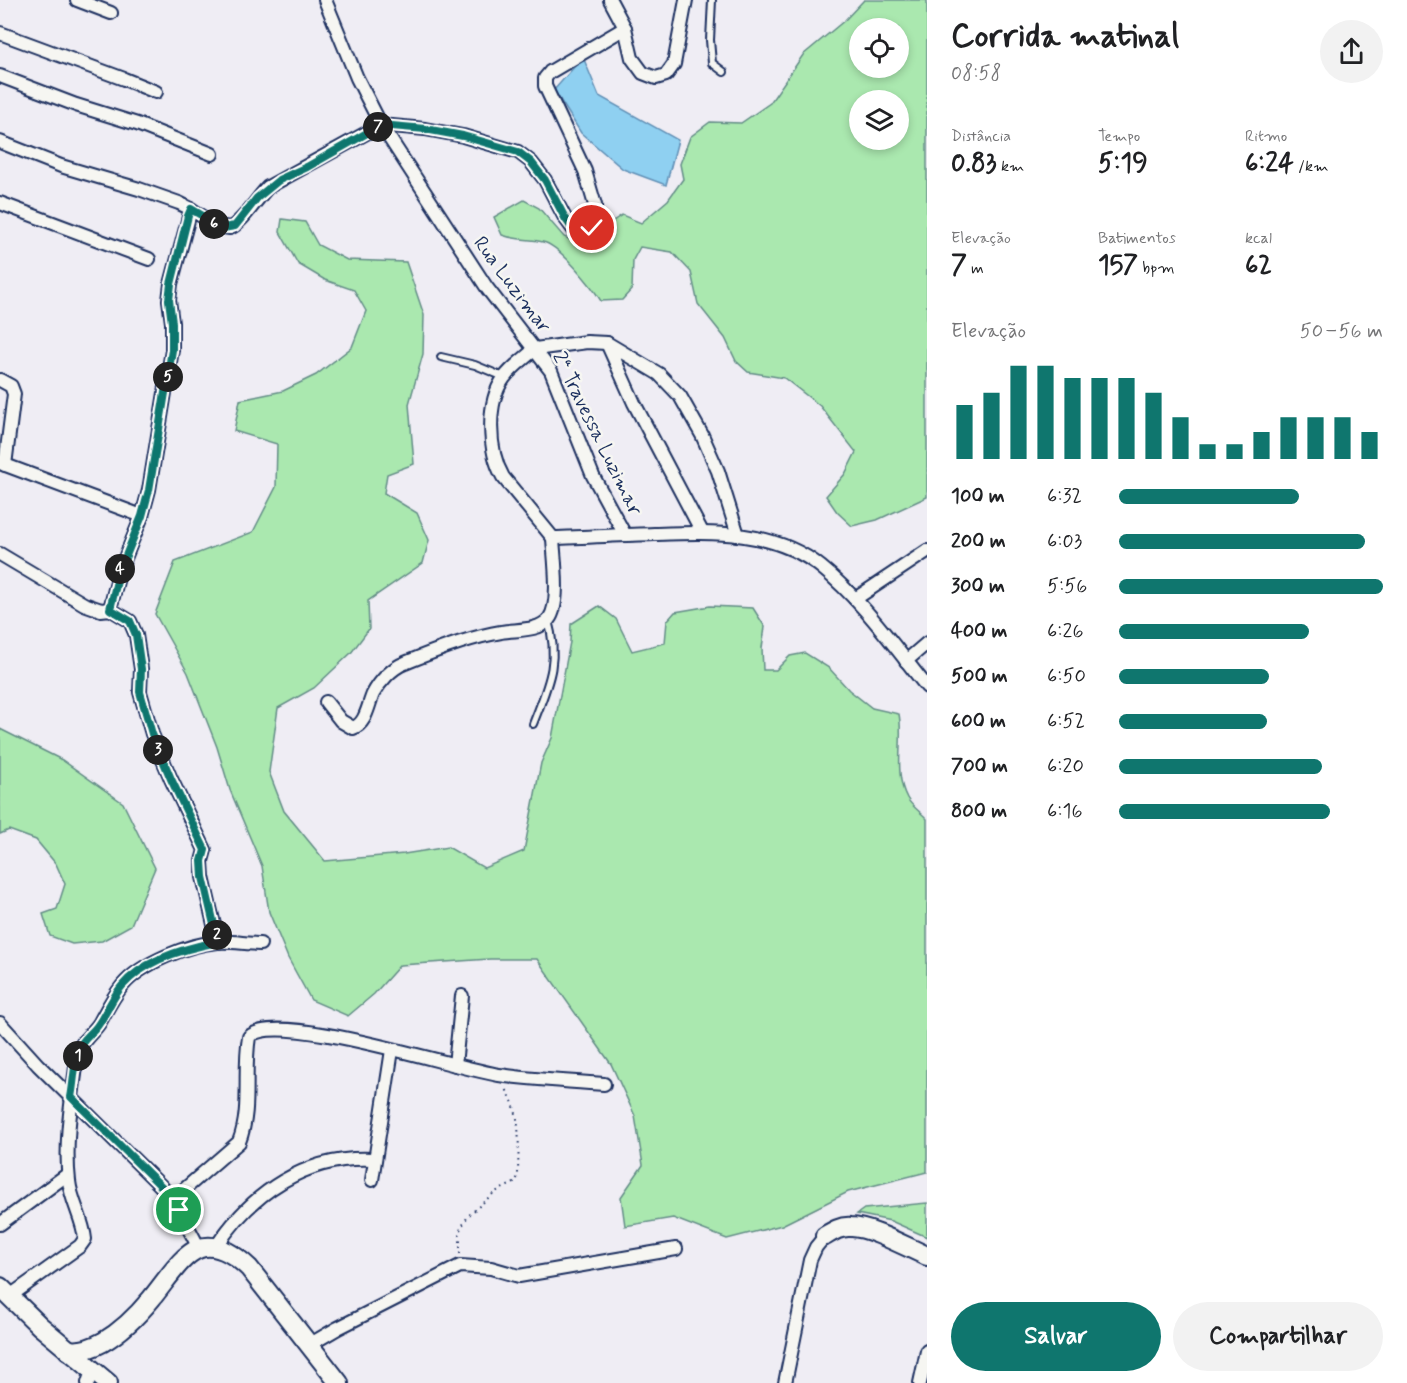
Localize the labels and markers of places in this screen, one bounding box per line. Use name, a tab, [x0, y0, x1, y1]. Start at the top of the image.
pin: 7	[363, 112, 393, 142]
pin	[566, 202, 617, 253]
pin: 6	[199, 209, 229, 239]
pin: 5	[153, 362, 183, 392]
pin: 4	[105, 554, 135, 584]
pin: 3	[143, 735, 173, 765]
pin: 2	[202, 920, 232, 950]
pin: 1	[63, 1041, 93, 1071]
pin	[153, 1184, 204, 1235]

